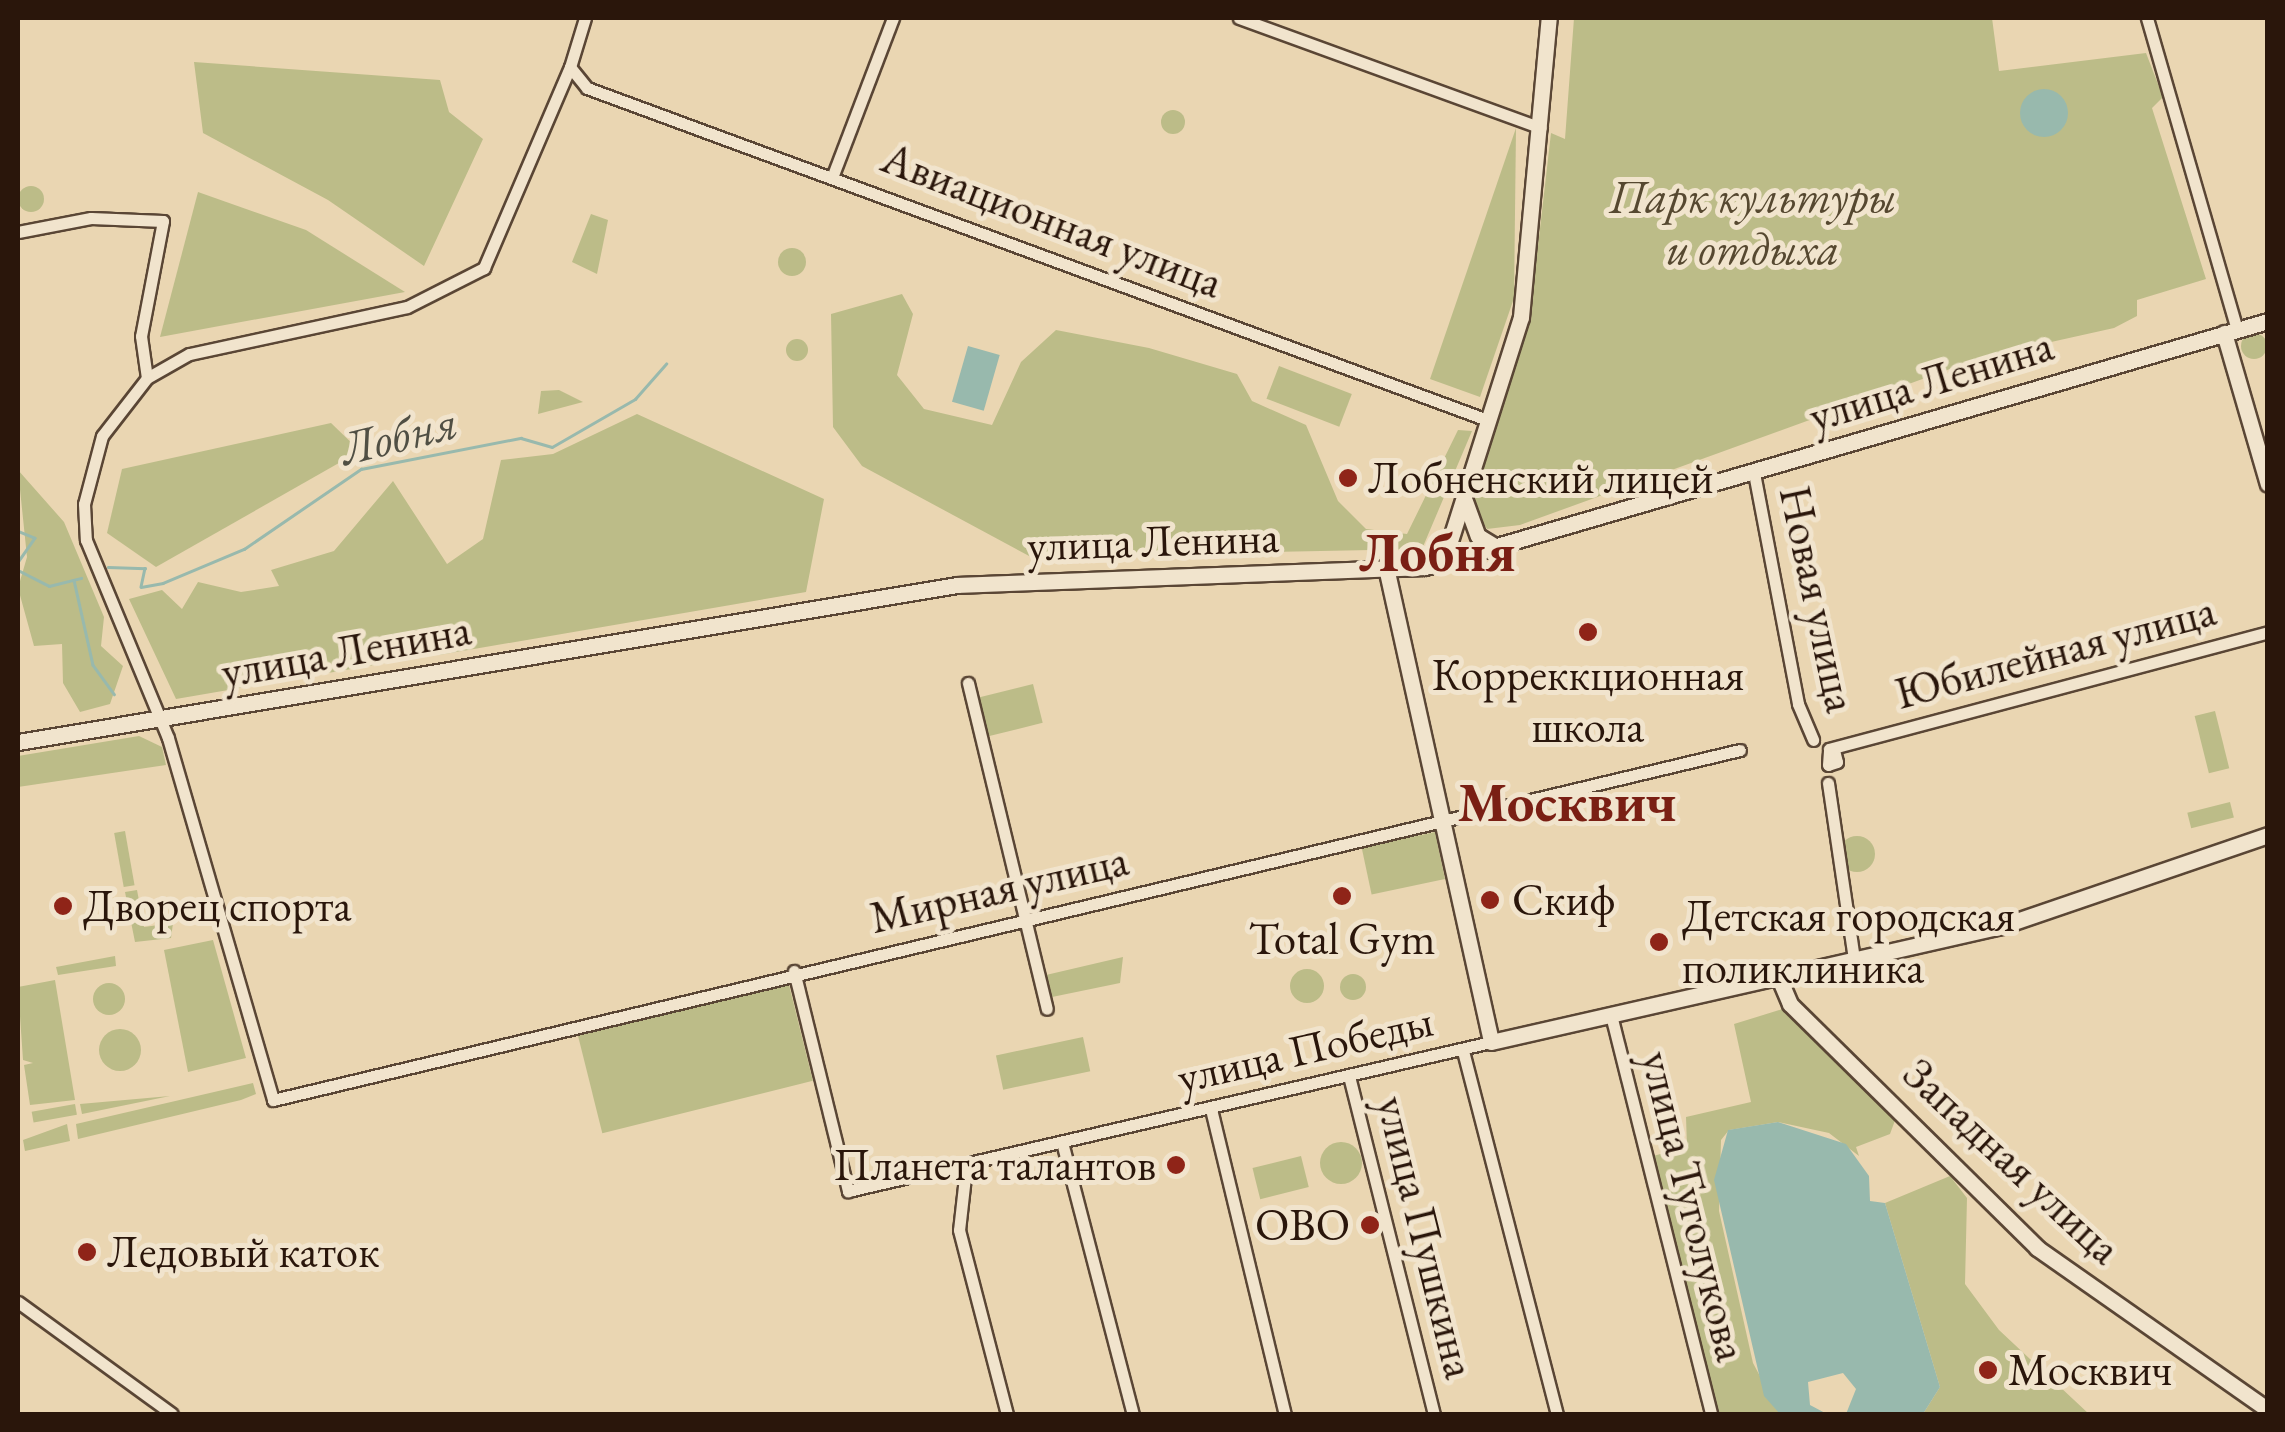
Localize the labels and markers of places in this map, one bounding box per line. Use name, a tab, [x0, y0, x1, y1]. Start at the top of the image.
place label: Лобненский лицей	[1368, 451, 1714, 505]
marker: Лобненский лицей	[1337, 467, 1359, 489]
marker: Корреккционная школа	[1577, 621, 1599, 643]
place label: Корреккционная школа	[1432, 648, 1744, 754]
place label: Скиф	[1512, 873, 1616, 927]
place label: Дворец спорта	[83, 879, 351, 933]
marker: Total Gym	[1331, 885, 1353, 907]
marker: Скиф	[1477, 887, 1503, 913]
place label: Детская городская поликлиника	[1682, 889, 2015, 995]
marker: Дворец спорта	[52, 895, 74, 917]
place label: Total Gym	[1248, 912, 1436, 966]
marker: Детская городская поликлиника	[1646, 929, 1672, 955]
place label: Планета талантов	[833, 1138, 1156, 1192]
marker: Планета талантов	[1165, 1154, 1187, 1176]
place label: ОВО	[1255, 1198, 1350, 1252]
marker: ОВО	[1359, 1214, 1381, 1236]
place label: Ледовый каток	[107, 1225, 380, 1279]
marker: Ледовый каток	[76, 1241, 98, 1263]
place label: Москвич	[2008, 1343, 2172, 1397]
marker: Москвич	[1977, 1359, 1999, 1381]

